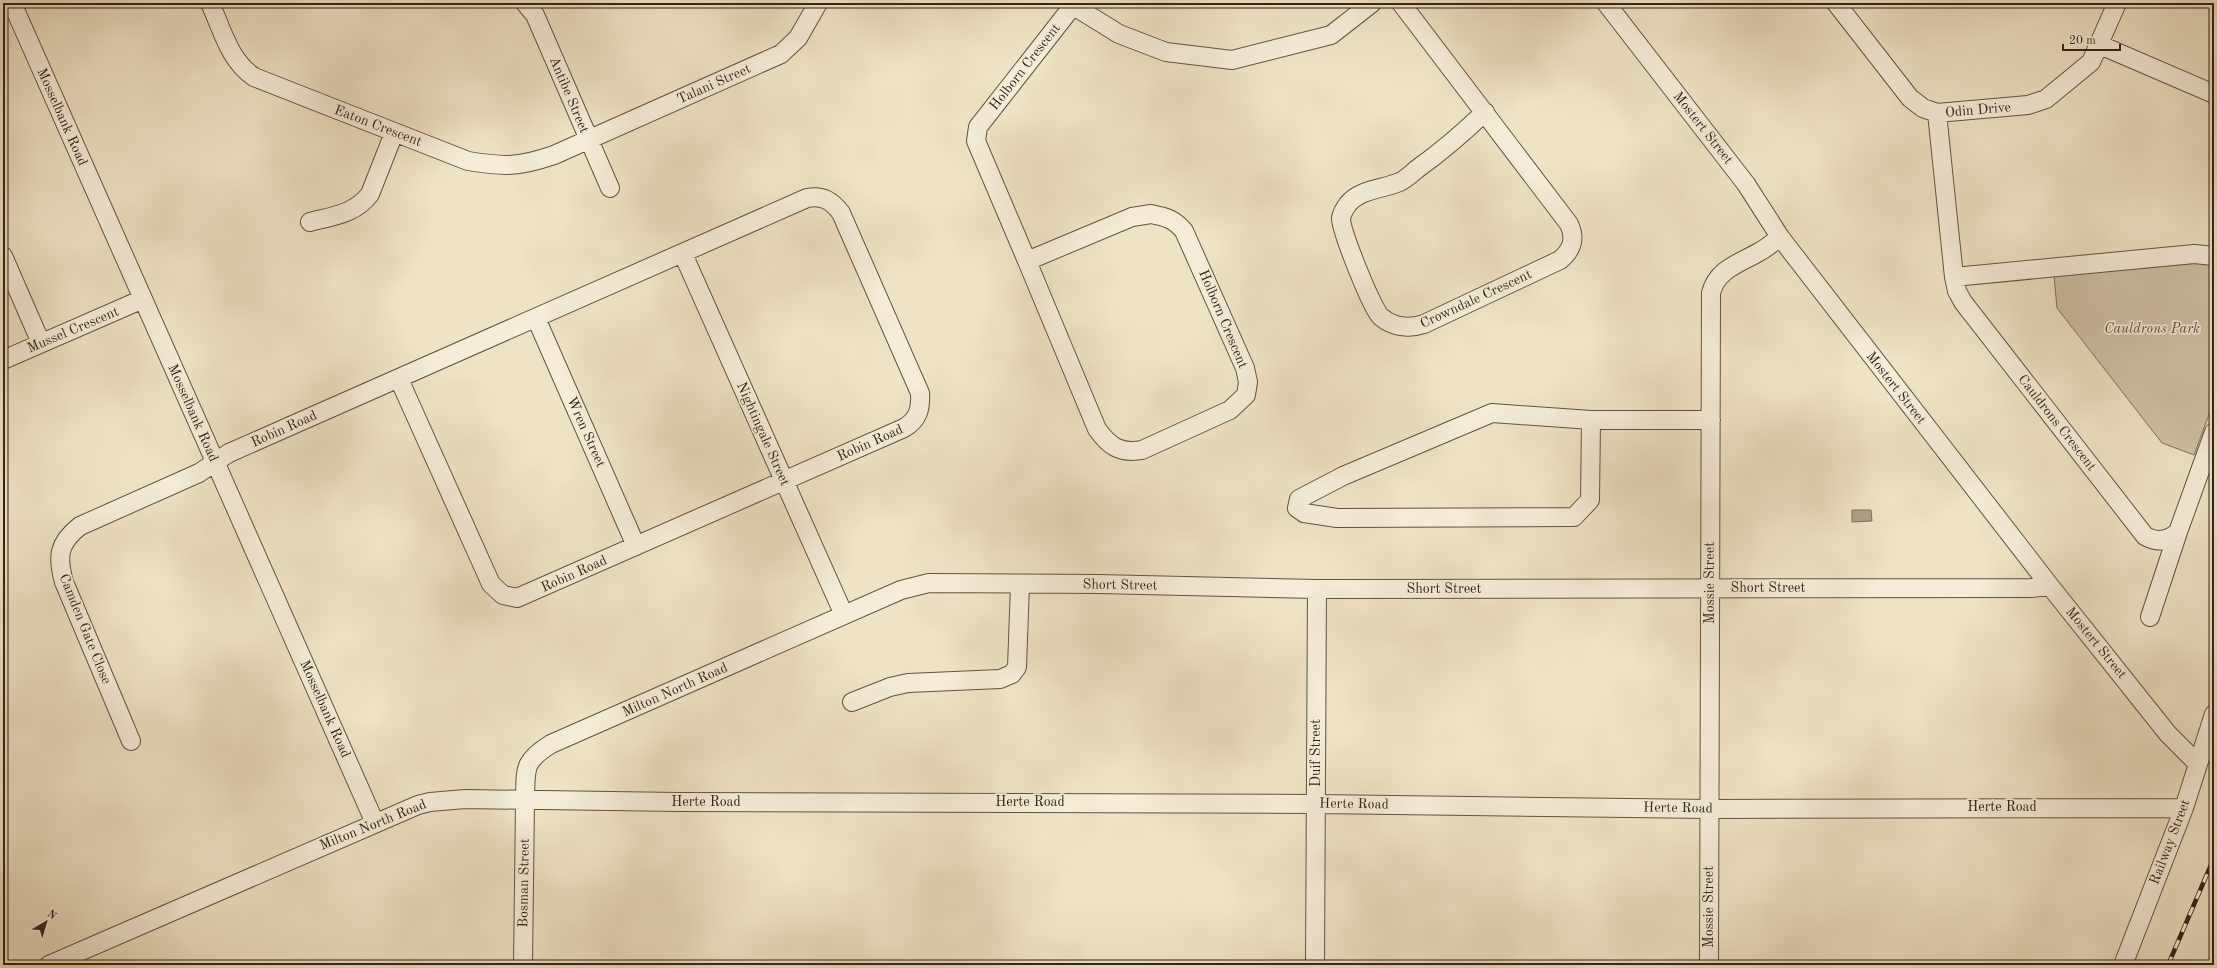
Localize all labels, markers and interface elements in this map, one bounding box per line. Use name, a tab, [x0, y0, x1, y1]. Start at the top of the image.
street label: Holborn Crescent	[987, 21, 1063, 113]
scale bar	[2063, 26, 2120, 52]
text: 20 m	[2069, 35, 2096, 47]
street label: Antibe Street	[547, 55, 591, 135]
street label: Talani Street	[675, 61, 753, 107]
street label: Mosselbank Road	[34, 66, 90, 168]
street label: Mostert Street	[1670, 89, 1736, 167]
street label: Odin Drive	[1945, 100, 2011, 120]
street label: Eaton Crescent	[332, 103, 424, 149]
street label: Crowndale Crescent	[1418, 267, 1534, 331]
street label: Holborn Crescent	[1196, 268, 1250, 370]
street label: Mussel Crescent	[25, 304, 121, 356]
park label: Cauldrons Park	[2104, 322, 2200, 336]
street label: Mostert Street	[1863, 349, 1929, 427]
street label: Mosselbank Road	[165, 362, 221, 464]
street label: Cauldrons Crescent	[2015, 372, 2099, 474]
street label: Nightingale Street	[734, 380, 792, 488]
street label: Wren Street	[564, 395, 608, 470]
street label: Robin Road	[249, 408, 319, 450]
street label: Robin Road	[835, 422, 905, 464]
street label: Mossie Street	[1703, 542, 1717, 624]
street label: Robin Road	[539, 553, 609, 595]
street label: Camden Gate Close	[56, 572, 114, 686]
street label: Short Street	[1082, 577, 1158, 593]
street label: Short Street	[1731, 581, 1806, 595]
street label: Short Street	[1407, 582, 1482, 596]
street label: Mostert Street	[2063, 604, 2129, 682]
street label: Mosselbank Road	[297, 658, 353, 760]
street label: Milton North Road	[620, 660, 730, 720]
street label: Duif Street	[1309, 719, 1323, 787]
street label: Herte Road	[671, 795, 741, 809]
street label: Herte Road	[995, 795, 1065, 809]
street label: Herte Road	[1319, 796, 1389, 812]
street label: Milton North Road	[318, 797, 428, 853]
street label: Railway Street	[2147, 797, 2193, 887]
street label: Herte Road	[1643, 800, 1713, 816]
street label: Herte Road	[1967, 800, 2037, 814]
street label: Bosman Street	[516, 838, 532, 928]
street label: Mossie Street	[1702, 866, 1716, 948]
north arrow	[26, 902, 66, 942]
text: N	[45, 908, 58, 923]

